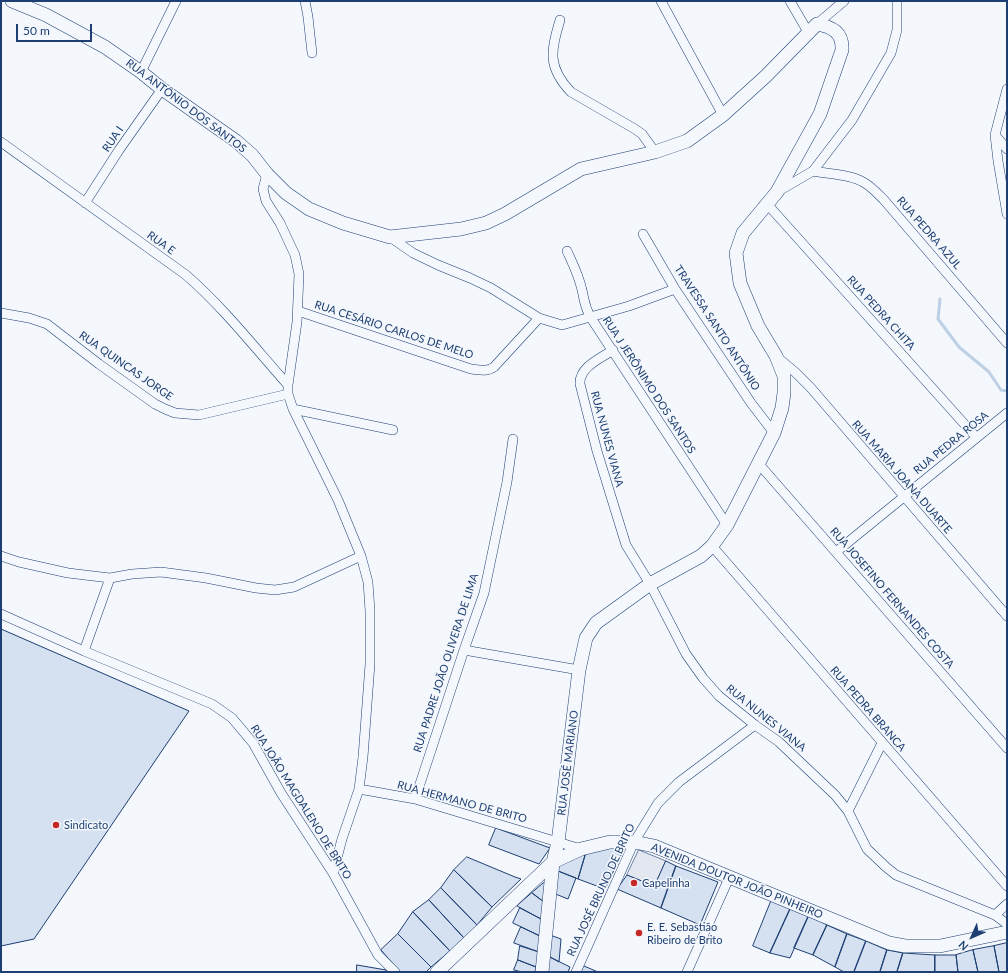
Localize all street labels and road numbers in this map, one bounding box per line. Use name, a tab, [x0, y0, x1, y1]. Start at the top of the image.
street label: RUA ANTÔNIO DOS SANTOS	[123, 56, 249, 156]
street label: RUA I	[100, 124, 126, 154]
street label: RUA PEDRA AZUL	[894, 194, 964, 272]
street label: RUA E	[144, 228, 178, 258]
street label: TRAVESSA SANTO ANTÔNIO	[672, 263, 762, 393]
street label: RUA PEDRA CHITA	[844, 273, 918, 353]
street label: RUA CESÁRIO CARLOS DE MELO	[313, 298, 475, 362]
street label: RUA J JERÔNIMO DOS SANTOS	[600, 314, 698, 456]
street label: RUA QUINCAS JORGE	[76, 329, 176, 403]
street label: RUA NUNES VIANA	[588, 390, 626, 488]
street label: RUA PEDRA ROSA	[911, 409, 991, 477]
street label: RUA MARIA JOANA DUARTE	[849, 418, 955, 536]
street label: RUA JOSEFINO FERNANDES COSTA	[827, 525, 957, 671]
street label: RUA PADRE JOÃO OLIVERA DE LIMA	[411, 572, 481, 754]
street label: RUA PEDRA BRANCA	[828, 664, 908, 754]
street label: RUA NUNES VIANA	[723, 682, 809, 754]
street label: RUA JOSÉ MARIANO	[555, 710, 581, 816]
street label: RUA JOÃO MAGDALENO DE BRITO	[248, 722, 354, 882]
street label: RUA HERMANO DE BRITO	[396, 778, 528, 826]
street label: RUA JOSÉ BRUNO DE BRITO	[564, 821, 638, 959]
street label: AVENIDA DOUTOR JOÃO PINHEIRO	[649, 840, 825, 922]

